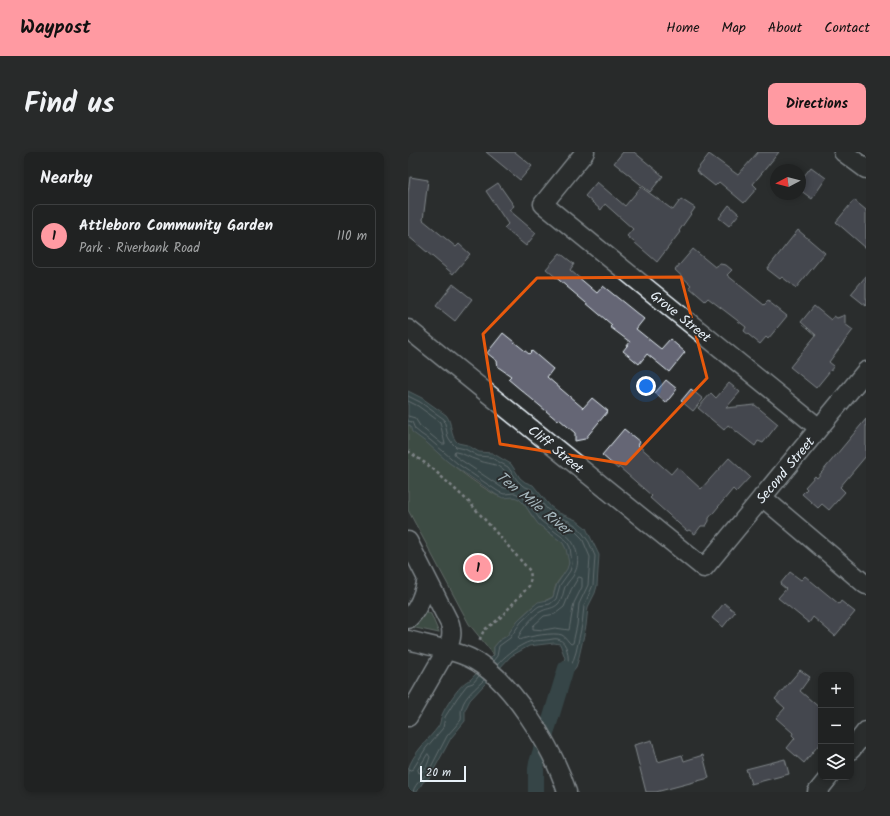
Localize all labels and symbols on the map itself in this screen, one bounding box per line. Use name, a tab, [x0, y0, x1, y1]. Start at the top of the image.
north arrow	[770, 164, 806, 200]
street label: Grove Street	[645, 285, 716, 349]
your location	[636, 376, 656, 396]
street label: Cliff Street	[522, 420, 589, 480]
street label: Second Street	[751, 432, 821, 509]
water label: Ten Mile River	[490, 466, 579, 544]
pin: 1	[465, 553, 491, 583]
scale bar	[420, 764, 466, 783]

